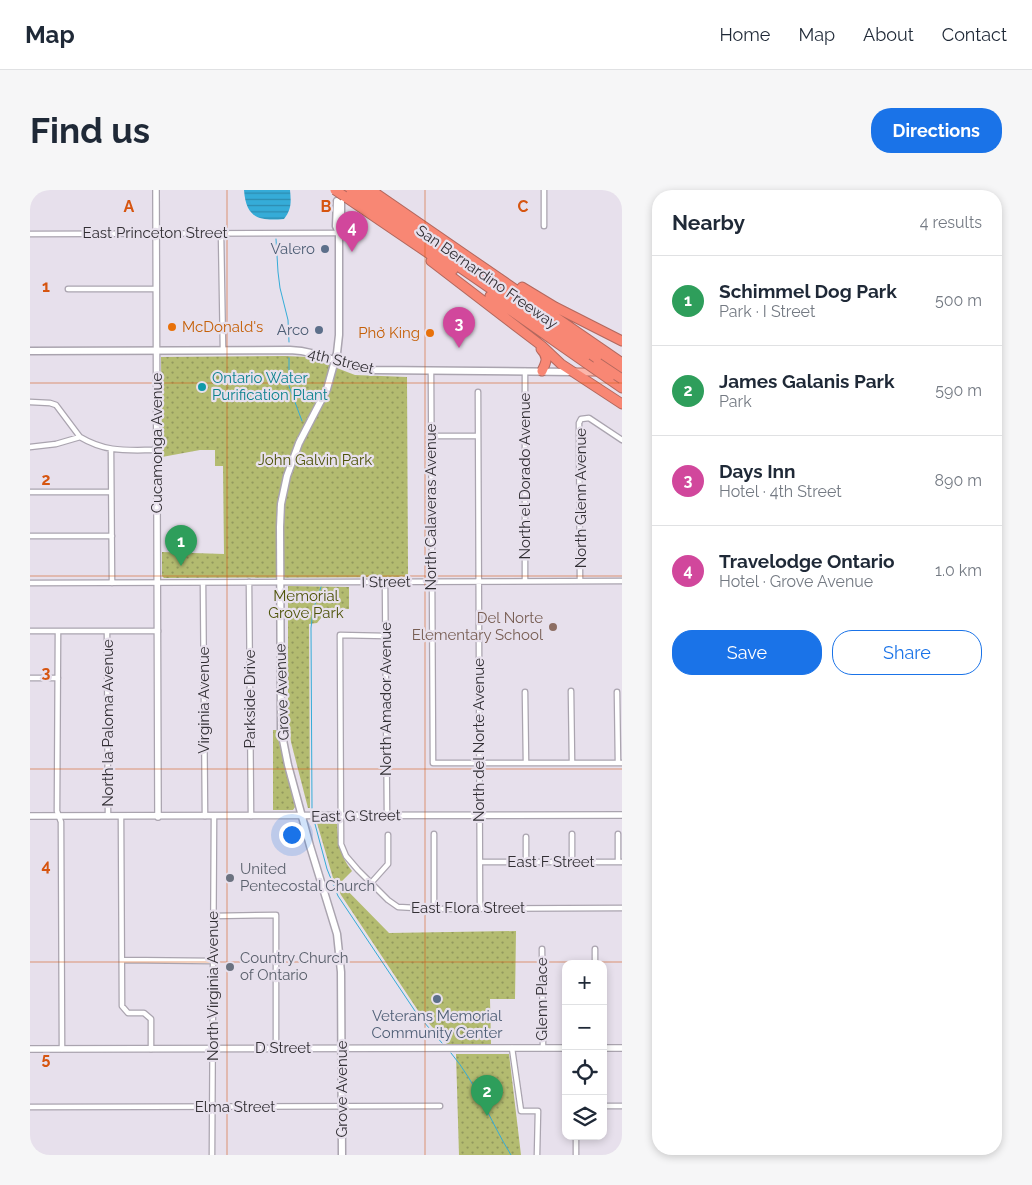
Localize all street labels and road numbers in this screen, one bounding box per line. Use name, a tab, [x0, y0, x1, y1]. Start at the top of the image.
street label: San Bernardino Freeway	[413, 221, 561, 333]
street label: East Princeton Street	[83, 224, 227, 242]
street label: 4th Street	[306, 344, 376, 378]
street label: Cucamonga Avenue	[148, 373, 166, 513]
street label: North el Dorado Avenue	[516, 392, 534, 559]
street label: North Calaveras Avenue	[422, 423, 440, 590]
street label: North Glenn Avenue	[572, 428, 590, 568]
street label: I Street	[361, 573, 411, 591]
street label: North Amador Avenue	[377, 622, 395, 776]
street label: North la Paloma Avenue	[99, 639, 117, 807]
street label: Grove Avenue	[271, 643, 293, 741]
street label: Virginia Avenue	[195, 646, 213, 754]
street label: Parkside Drive	[241, 649, 259, 748]
street label: North del Norte Avenue	[470, 658, 488, 822]
street label: East G Street	[311, 806, 401, 826]
street label: East F Street	[507, 853, 595, 871]
street label: East Flora Street	[411, 899, 525, 917]
street label: North Virginia Avenue	[204, 911, 222, 1061]
street label: Glenn Place	[533, 957, 551, 1041]
street label: D Street	[255, 1039, 311, 1057]
street label: Grove Avenue	[333, 1040, 351, 1137]
street label: Elma Street	[195, 1098, 275, 1116]

